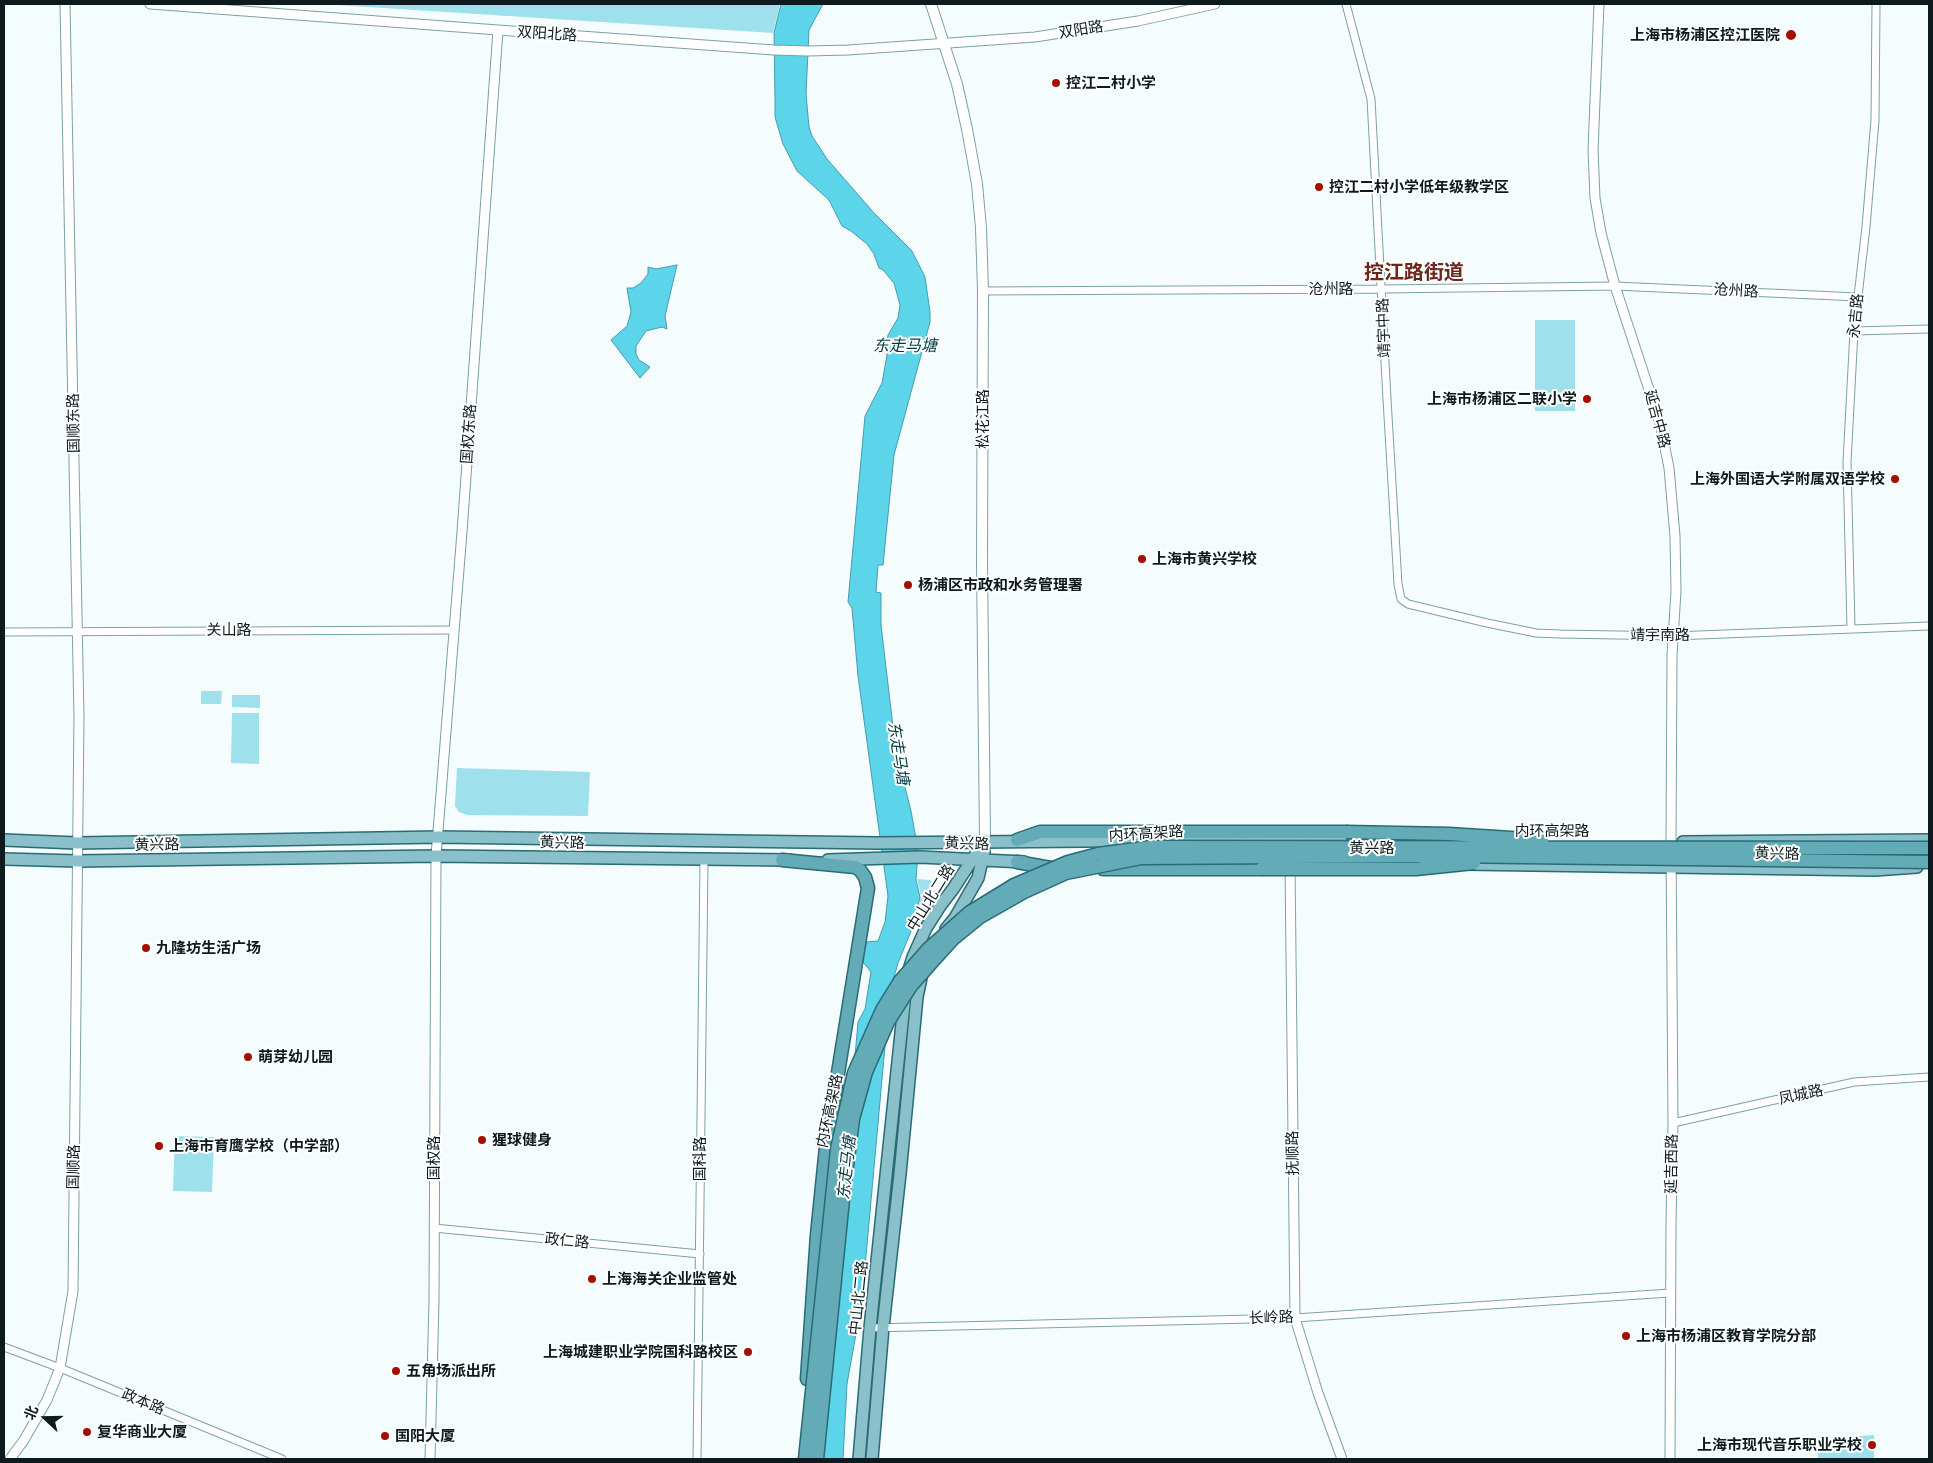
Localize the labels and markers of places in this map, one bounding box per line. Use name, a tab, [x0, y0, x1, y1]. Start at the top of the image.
place label: 上海市杨浦区控江医院	[1630, 26, 1780, 44]
marker: 上海市杨浦区控江医院	[1784, 28, 1798, 42]
place label: 控江二村小学	[1066, 74, 1156, 92]
marker: 控江二村小学	[1050, 77, 1062, 89]
place label: 控江二村小学低年级教学区	[1329, 178, 1509, 196]
marker: 控江二村小学低年级教学区	[1313, 181, 1325, 193]
place label: 上海市杨浦区二联小学	[1427, 390, 1577, 408]
marker: 上海市杨浦区二联小学	[1581, 393, 1593, 405]
place label: 上海外国语大学附属双语学校	[1690, 470, 1885, 488]
marker: 上海外国语大学附属双语学校	[1889, 473, 1901, 485]
place label: 上海市黄兴学校	[1152, 550, 1257, 568]
marker: 上海市黄兴学校	[1136, 553, 1148, 565]
place label: 杨浦区市政和水务管理署	[918, 576, 1083, 594]
marker: 杨浦区市政和水务管理署	[902, 579, 914, 591]
place label: 九隆坊生活广场	[156, 939, 261, 957]
marker: 九隆坊生活广场	[140, 942, 152, 954]
place label: 萌芽幼儿园	[258, 1048, 333, 1066]
marker: 萌芽幼儿园	[242, 1051, 254, 1063]
place label: 猩球健身	[492, 1131, 552, 1149]
marker: 猩球健身	[476, 1134, 488, 1146]
place label: 上海市育鹰学校（中学部）	[169, 1137, 349, 1155]
marker: 上海市育鹰学校（中学部）	[153, 1140, 165, 1152]
place label: 上海海关企业监管处	[602, 1270, 737, 1288]
marker: 上海海关企业监管处	[586, 1273, 598, 1285]
place label: 上海市杨浦区教育学院分部	[1636, 1327, 1816, 1345]
marker: 上海市杨浦区教育学院分部	[1620, 1330, 1632, 1342]
place label: 上海城建职业学院国科路校区	[543, 1343, 738, 1361]
marker: 上海城建职业学院国科路校区	[742, 1346, 754, 1358]
place label: 五角场派出所	[406, 1362, 496, 1380]
marker: 五角场派出所	[390, 1365, 402, 1377]
place label: 复华商业大厦	[97, 1423, 187, 1441]
marker: 复华商业大厦	[81, 1426, 93, 1438]
place label: 国阳大厦	[395, 1427, 455, 1445]
marker: 国阳大厦	[379, 1430, 391, 1442]
place label: 上海市现代音乐职业学校	[1697, 1436, 1862, 1454]
marker: 上海市现代音乐职业学校	[1866, 1439, 1878, 1451]

